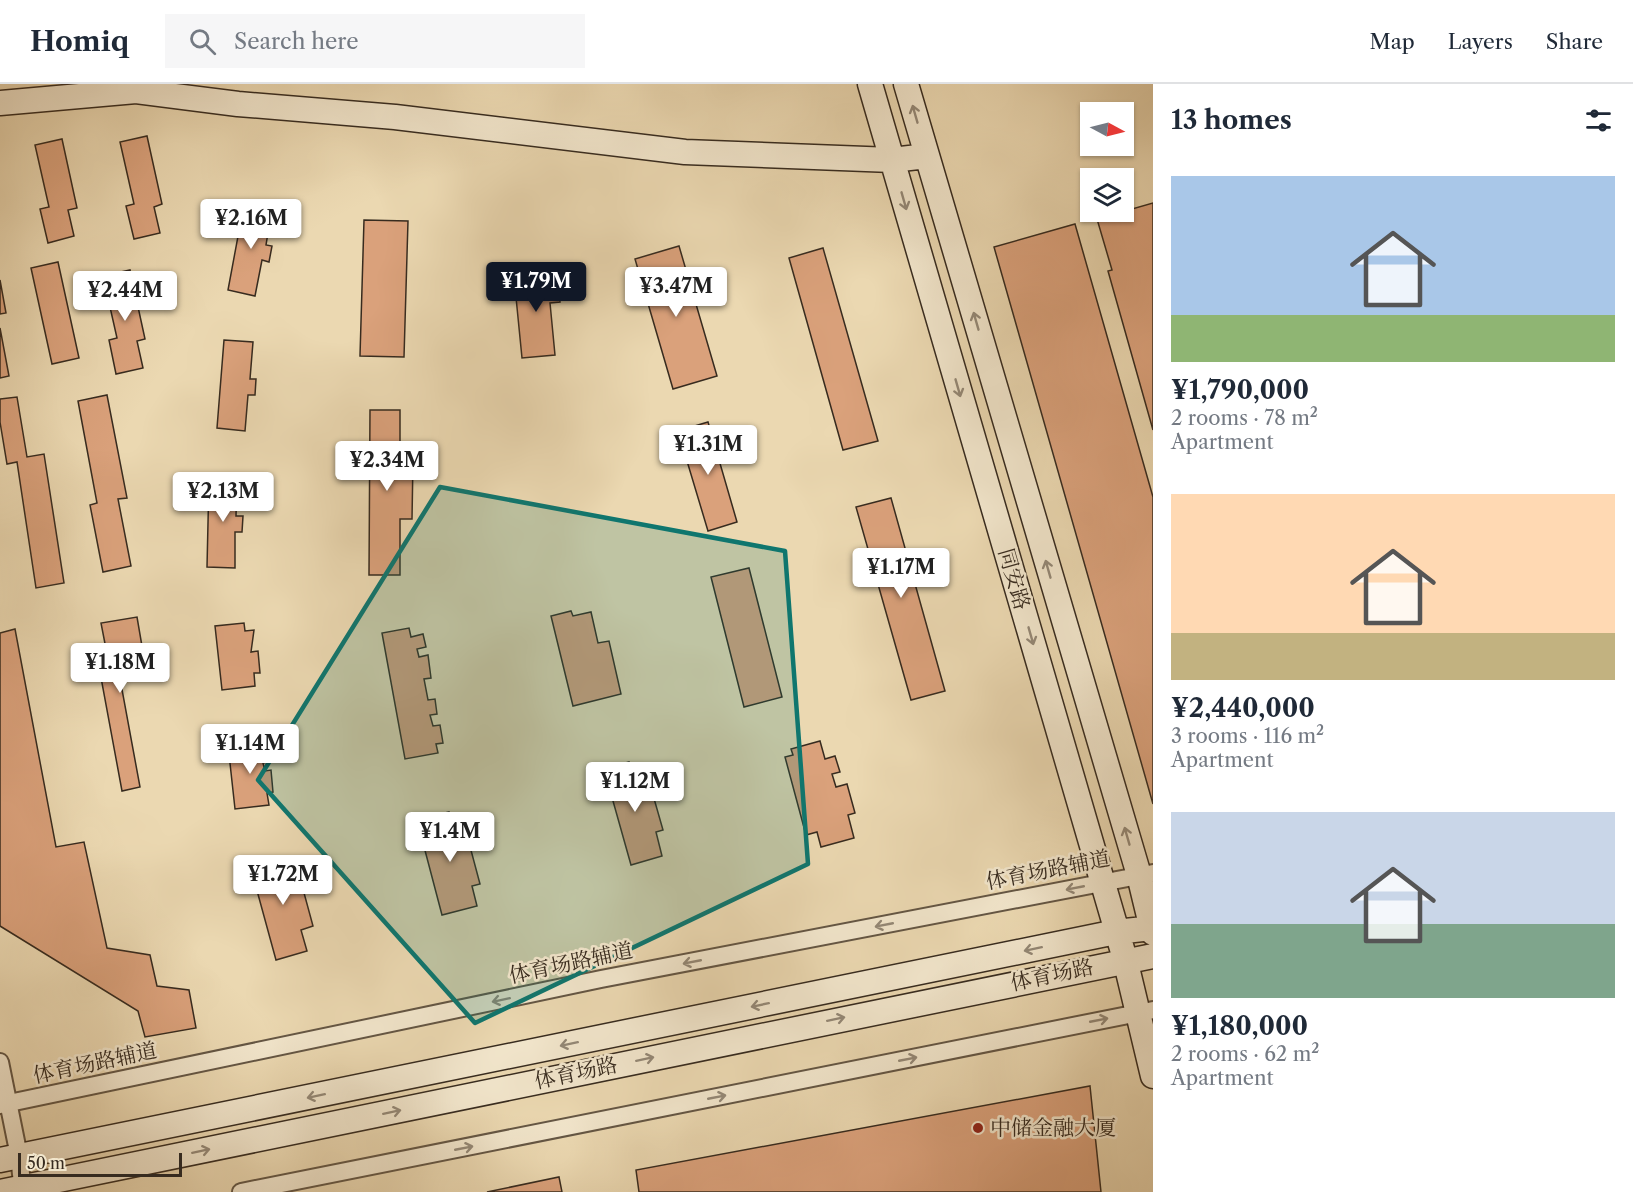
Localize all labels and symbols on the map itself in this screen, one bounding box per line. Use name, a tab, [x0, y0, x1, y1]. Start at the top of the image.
north arrow	[1080, 102, 1134, 156]
one-way arrow	[909, 105, 920, 124]
one-way arrow	[899, 191, 910, 210]
pin: ¥2.16M	[202, 199, 300, 250]
pin: ¥1.79M	[487, 262, 585, 313]
pin: ¥3.47M	[627, 267, 725, 318]
pin: ¥2.44M	[76, 271, 174, 322]
one-way arrow	[970, 312, 981, 331]
one-way arrow	[953, 378, 965, 397]
pin: ¥1.31M	[659, 425, 757, 476]
pin: ¥2.34M	[338, 441, 436, 492]
pin: ¥2.13M	[174, 472, 272, 523]
street label: 同安路	[994, 545, 1035, 613]
pin: ¥1.17M	[852, 548, 950, 599]
one-way arrow	[1042, 560, 1054, 579]
one-way arrow	[1025, 626, 1037, 645]
pin: ¥1.18M	[71, 643, 169, 694]
pin: ¥1.14M	[201, 724, 299, 775]
pin: ¥1.12M	[586, 762, 684, 813]
pin: ¥1.4M	[408, 812, 492, 863]
one-way arrow	[1121, 827, 1132, 846]
street label: 体育场路辅道	[984, 845, 1112, 894]
pin: ¥1.72M	[234, 855, 332, 906]
one-way arrow	[1066, 883, 1085, 894]
one-way arrow	[874, 920, 894, 931]
street label: 体育场路辅道	[507, 937, 635, 988]
one-way arrow	[1024, 944, 1044, 955]
street label: 体育场路	[1008, 954, 1096, 995]
one-way arrow	[683, 957, 702, 968]
one-way arrow	[492, 995, 511, 1006]
one-way arrow	[751, 1000, 770, 1011]
one-way arrow	[826, 1013, 845, 1025]
one-way arrow	[1089, 1014, 1108, 1025]
street label: 体育场路辅道	[31, 1037, 159, 1088]
one-way arrow	[560, 1039, 579, 1050]
street label: 体育场路	[532, 1052, 620, 1093]
one-way arrow	[898, 1052, 917, 1064]
one-way arrow	[635, 1053, 654, 1064]
one-way arrow	[307, 1091, 327, 1102]
one-way arrow	[706, 1091, 726, 1102]
one-way arrow	[383, 1105, 402, 1117]
place label: 中储金融大厦	[990, 1115, 1116, 1140]
marker: 中储金融大厦	[971, 1121, 985, 1135]
one-way arrow	[453, 1142, 473, 1153]
one-way arrow	[191, 1145, 211, 1156]
scale bar	[18, 1150, 182, 1178]

